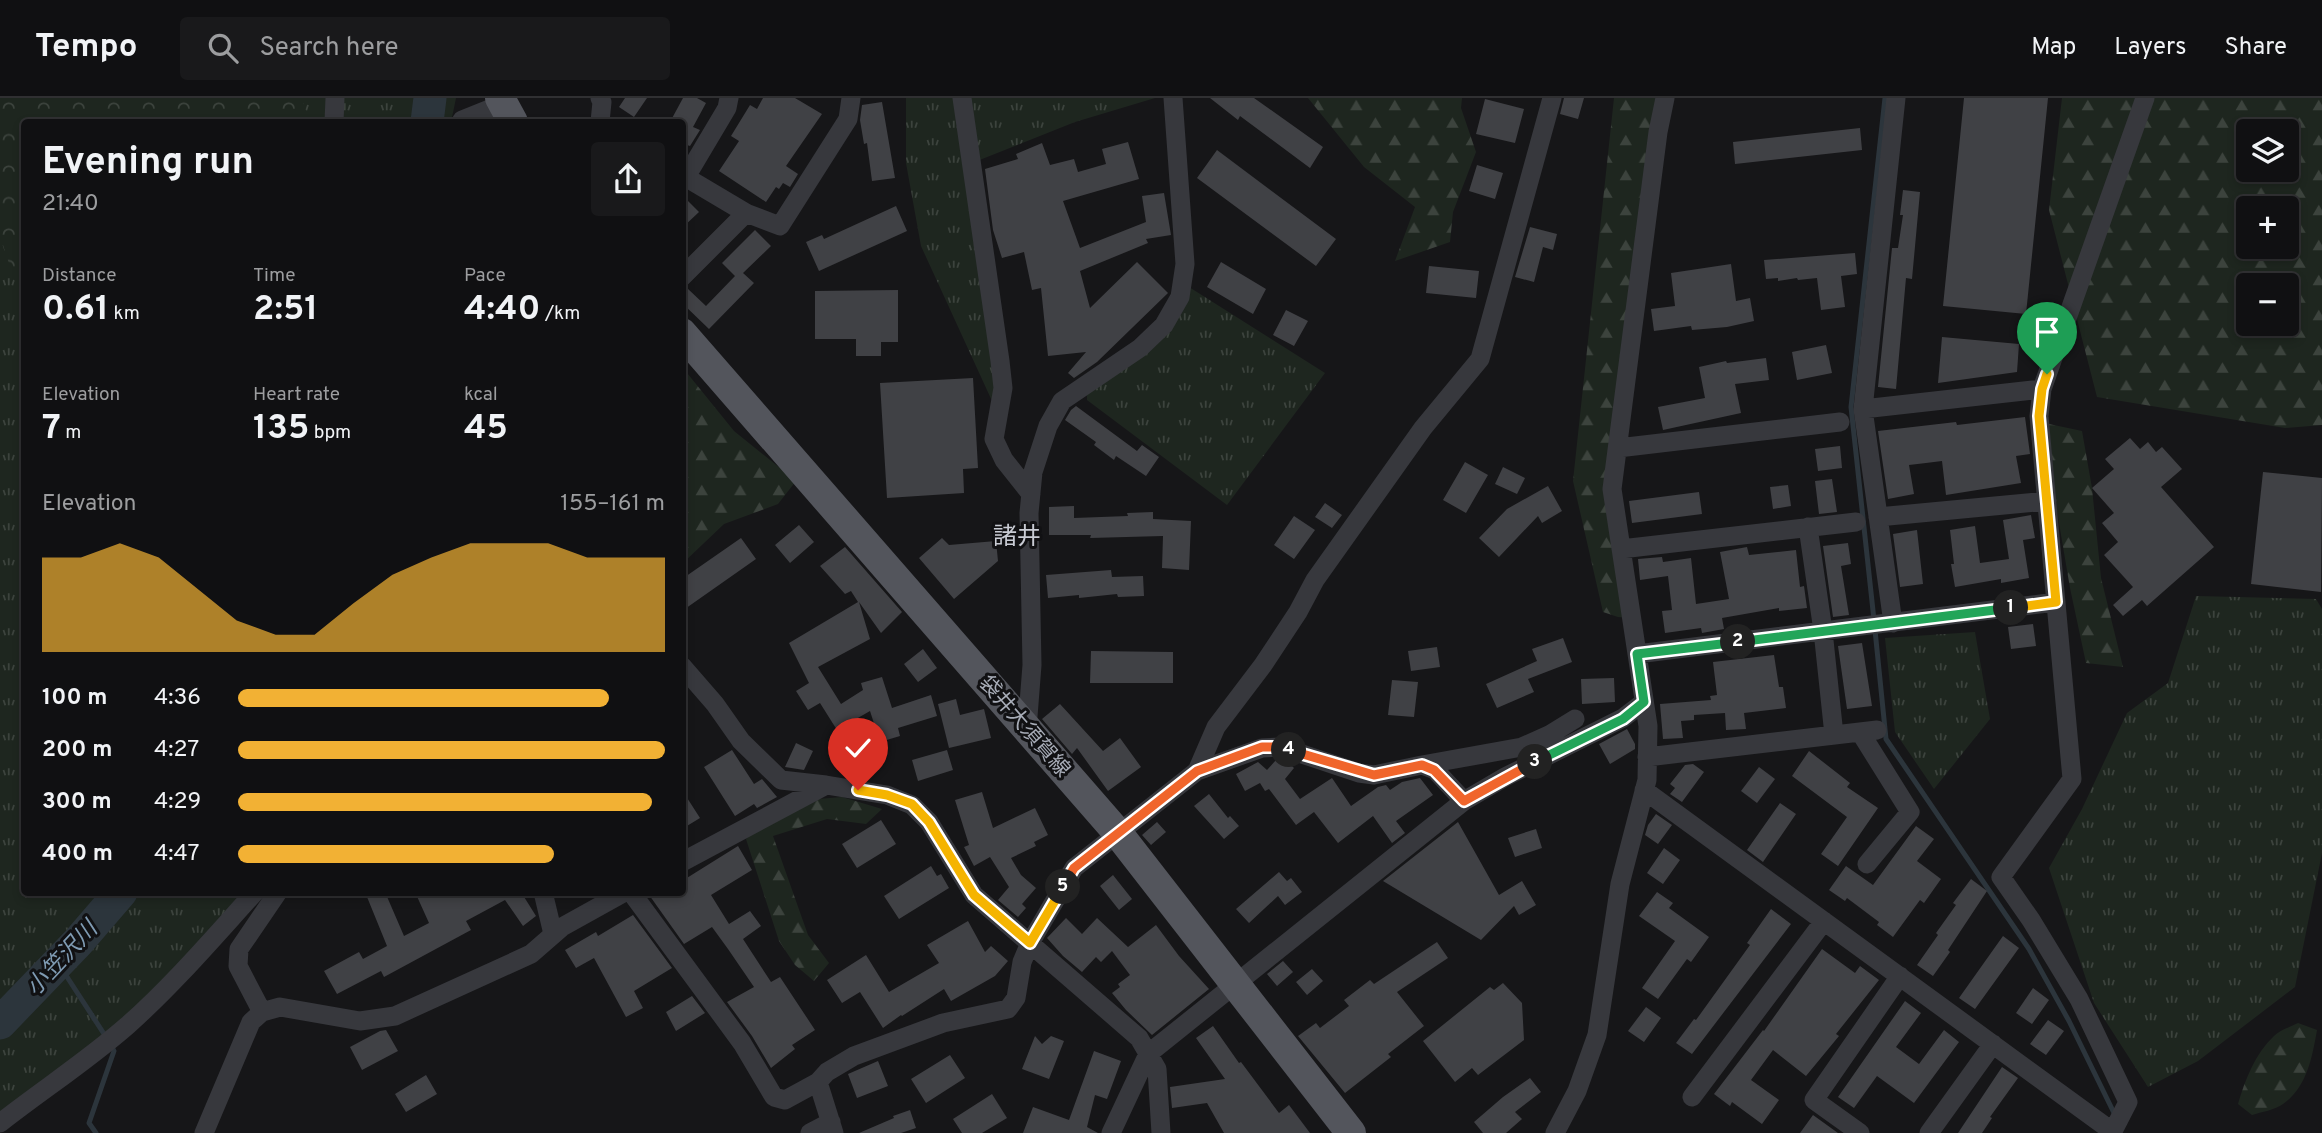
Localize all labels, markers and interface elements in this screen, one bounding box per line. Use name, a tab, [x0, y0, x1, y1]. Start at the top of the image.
search box	[180, 17, 670, 80]
text: Tempo	[35, 27, 138, 69]
icon: search	[204, 29, 242, 67]
text: Search here	[260, 32, 398, 65]
text: Map	[2031, 33, 2076, 63]
text: Layers	[2114, 33, 2186, 63]
text: Share	[2224, 33, 2287, 63]
map controls	[2236, 119, 2299, 336]
button: layers	[2236, 119, 2299, 182]
text: Evening run	[42, 139, 254, 188]
button: share	[591, 142, 665, 216]
text: 21:40	[42, 190, 99, 219]
button: +	[2236, 196, 2299, 259]
text: Distance	[42, 264, 117, 288]
text: Time	[253, 264, 296, 288]
text: Pace	[464, 264, 506, 288]
button: −	[2236, 273, 2299, 336]
text: 0.61	[42, 288, 109, 332]
text: 2:51	[253, 288, 318, 332]
text: 4:40	[464, 288, 541, 332]
text: km	[109, 302, 140, 326]
text: /km	[541, 302, 580, 326]
pin	[2017, 302, 2077, 374]
icon: arrive	[2028, 313, 2066, 351]
text: Elevation	[42, 383, 120, 407]
text: Heart rate	[253, 383, 340, 407]
text: kcal	[464, 383, 498, 407]
text: 7	[42, 407, 61, 451]
text: 135	[253, 407, 309, 451]
text: 45	[464, 407, 508, 451]
text: m	[61, 421, 81, 445]
text: bpm	[309, 421, 351, 445]
text: Elevation	[42, 490, 137, 519]
text: 155–161 m	[560, 490, 665, 519]
district label: 諸井	[993, 523, 1041, 553]
pin: 1	[1994, 590, 2028, 626]
text: 1	[2007, 595, 2014, 619]
pin: 2	[1720, 624, 1756, 660]
text: 2	[1732, 629, 1743, 653]
street label: 袋井大須賀線	[972, 671, 1075, 783]
text: 100 m	[42, 684, 107, 713]
text: 4:36	[154, 684, 201, 713]
pin	[828, 718, 888, 790]
icon: check	[839, 729, 877, 767]
pin: 4	[1272, 732, 1306, 768]
text: 200 m	[42, 736, 112, 765]
text: 4:27	[154, 736, 199, 765]
text: 4	[1282, 737, 1295, 761]
pin: 3	[1518, 744, 1552, 780]
text: 3	[1529, 749, 1540, 773]
text: 300 m	[42, 788, 112, 817]
text: 4:29	[154, 788, 201, 817]
text: 400 m	[42, 840, 113, 869]
text: 4:47	[154, 840, 200, 869]
pin: 5	[1046, 870, 1080, 904]
text: 5	[1057, 874, 1068, 898]
water label: 小笠沢川	[21, 914, 107, 1003]

